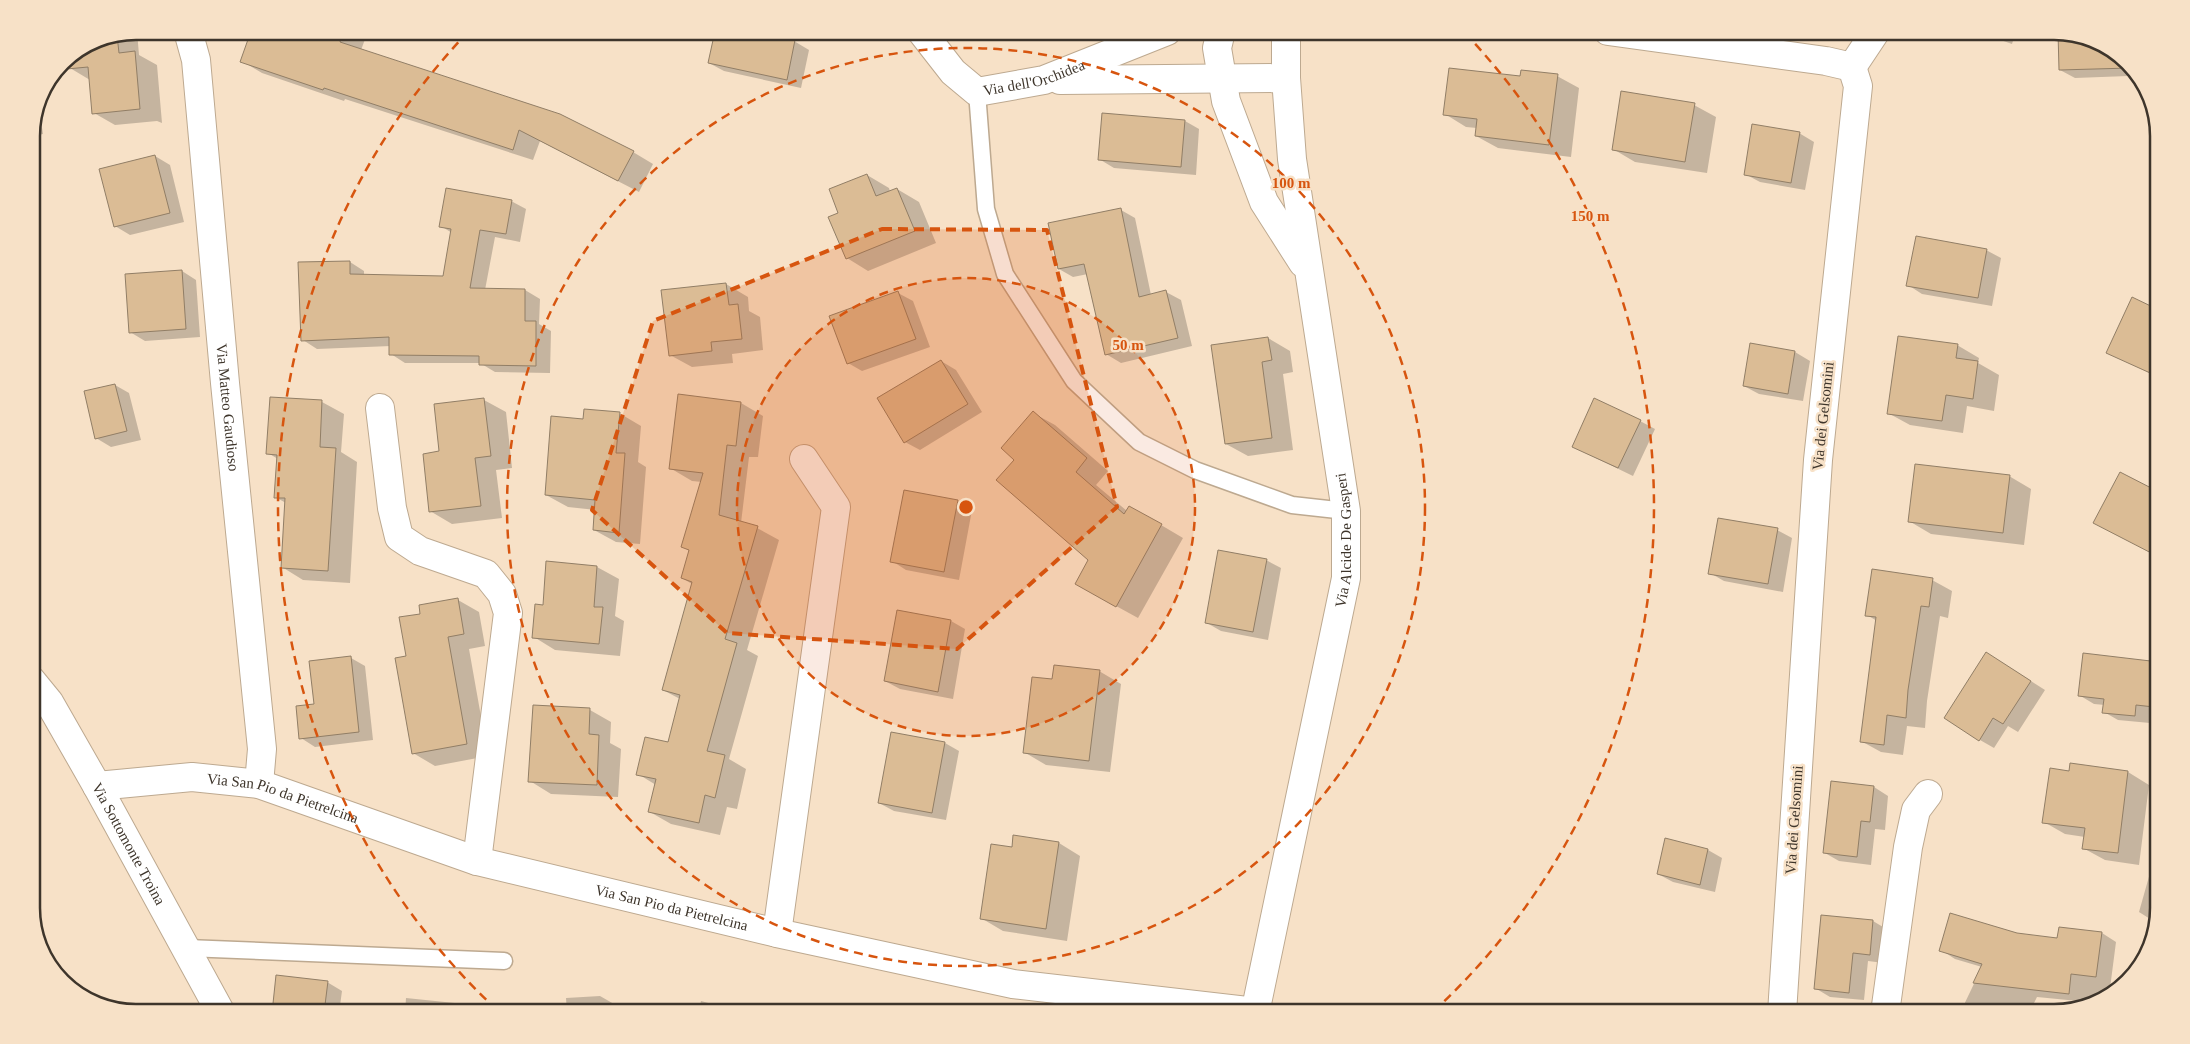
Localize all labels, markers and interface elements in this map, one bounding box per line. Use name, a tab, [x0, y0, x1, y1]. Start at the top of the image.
street label: Via dell'Orchidea	[982, 57, 1087, 99]
text: 100 m	[1272, 175, 1311, 191]
text: 150 m	[1571, 208, 1610, 224]
text: 50 m	[1112, 337, 1144, 353]
street label: Via Matteo Gaudioso	[213, 343, 242, 472]
street label: Via dei Gelsomini	[1809, 361, 1837, 471]
street label: Via Alcide De Gasperi	[1332, 472, 1355, 609]
centre of rings	[957, 498, 975, 516]
street label: Via dei Gelsomini	[1782, 765, 1806, 875]
street label: Via San Pio da Pietrelcina	[206, 771, 361, 826]
street label: Via Sottomonte Troina	[89, 780, 169, 908]
street label: Via San Pio da Pietrelcina	[593, 882, 750, 934]

